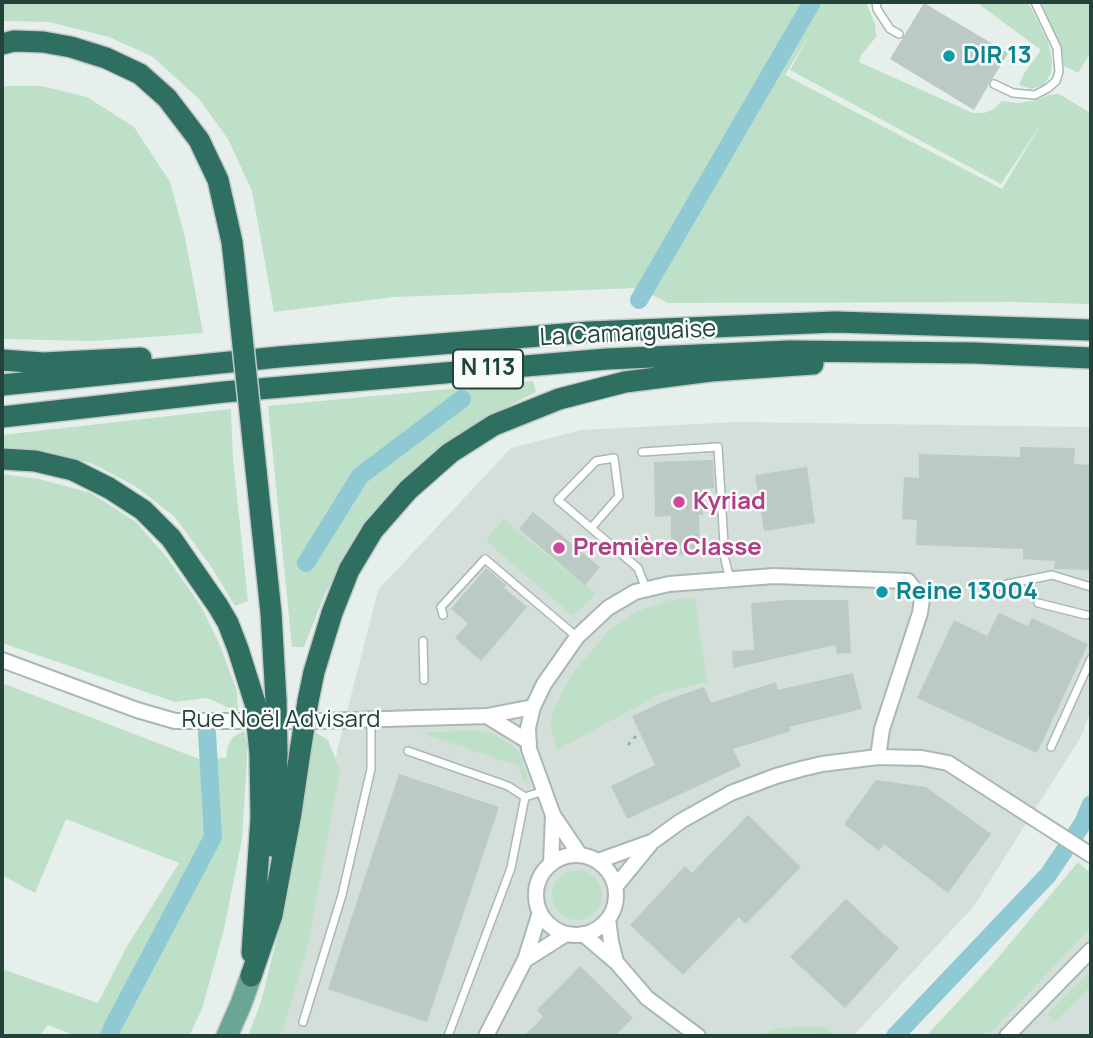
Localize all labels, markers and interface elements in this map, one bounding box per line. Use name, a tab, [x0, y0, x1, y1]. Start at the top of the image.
place label: DIR 13	[963, 42, 1032, 70]
marker: DIR 13	[941, 48, 957, 64]
street label: La Camarguaise	[539, 315, 717, 353]
road number: N 113	[453, 350, 523, 388]
place label: Kyriad	[693, 488, 766, 516]
marker: Kyriad	[671, 494, 687, 510]
place label: Première Classe	[573, 534, 762, 562]
marker: Première Classe	[551, 540, 567, 556]
place label: Reine 13004	[896, 578, 1038, 606]
marker: Reine 13004	[874, 584, 890, 600]
street label: Rue Noël Advisard	[181, 706, 381, 734]

